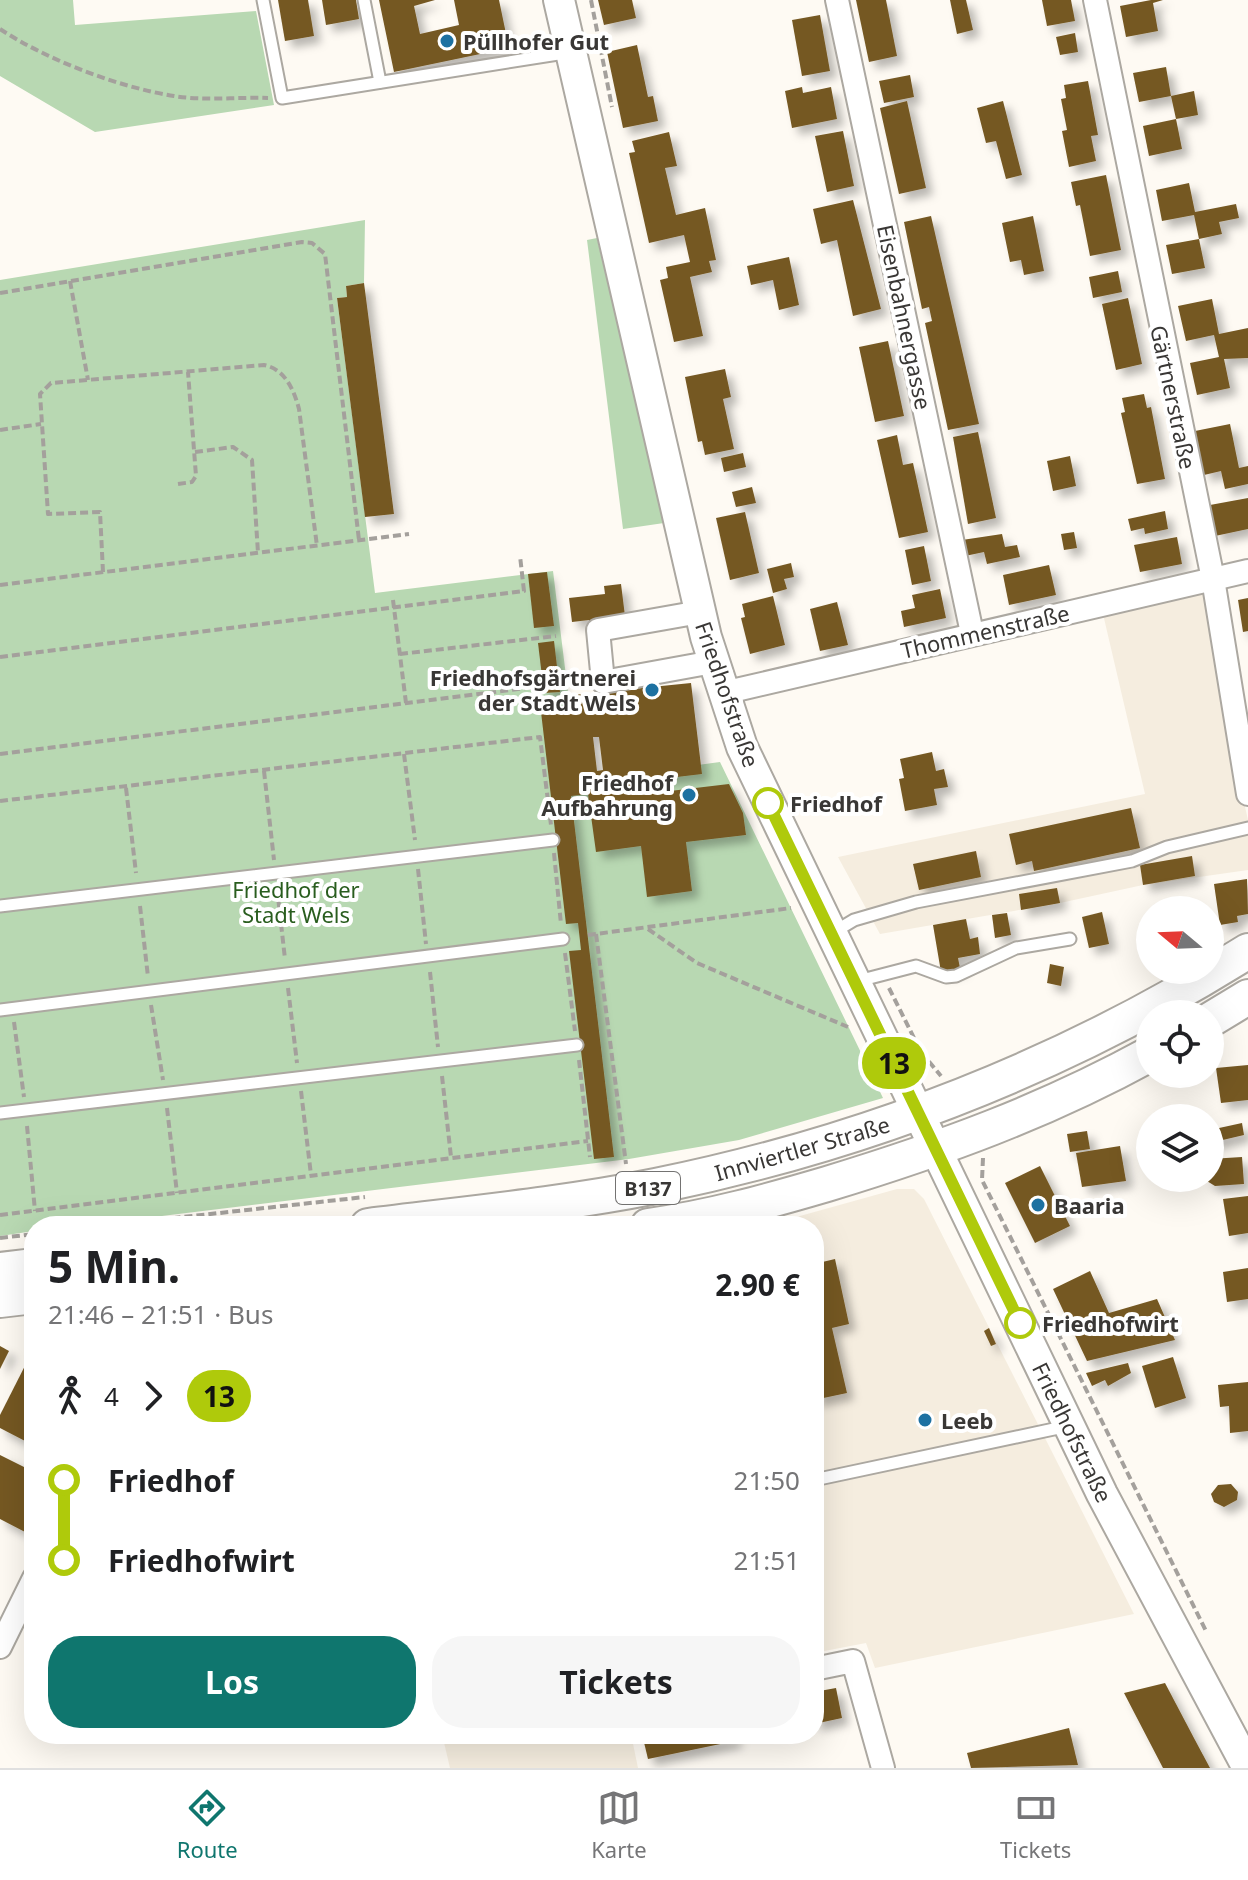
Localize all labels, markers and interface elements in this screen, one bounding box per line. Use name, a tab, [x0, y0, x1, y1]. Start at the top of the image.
place label: Püllhofer Gut	[463, 26, 609, 56]
marker: Püllhofer Gut	[438, 32, 456, 50]
street label: Eisenbahnergasse	[871, 222, 939, 412]
street label: Gärtnerstraße	[1144, 322, 1204, 472]
street label: Thommenstraße	[898, 597, 1072, 665]
street label: Friedhofstraße	[689, 617, 767, 771]
place label: Friedhofsgärtnerei der Stadt Wels	[430, 662, 636, 717]
marker: Friedhofsgärtnerei der Stadt Wels	[643, 681, 661, 699]
place label: Friedhof Aufbahrung	[541, 767, 674, 822]
marker: Friedhof Aufbahrung	[680, 786, 698, 804]
marker: Friedhof	[753, 788, 783, 818]
place label: Friedhof	[790, 788, 884, 818]
park label: Friedhof der Stadt Wels	[232, 874, 360, 929]
north arrow	[1136, 896, 1224, 984]
map controls	[1136, 896, 1224, 1192]
button: locate	[1136, 1000, 1224, 1088]
line badge: 13	[858, 1037, 930, 1089]
text: 13	[878, 1044, 910, 1082]
button: layers	[1136, 1104, 1224, 1192]
street label: Innviertler Straße	[711, 1109, 893, 1187]
road number: B137	[616, 1172, 680, 1204]
place label: Baaria	[1054, 1190, 1125, 1220]
marker: Baaria	[1029, 1196, 1047, 1214]
text: 5 Min.	[48, 1236, 180, 1296]
text: 2.90 €	[715, 1264, 800, 1305]
text: 21:46 – 21:51 · Bus	[48, 1296, 273, 1332]
marker: Friedhofwirt	[1005, 1308, 1035, 1338]
place label: Friedhofwirt	[1042, 1308, 1179, 1338]
street label: Friedhofstraße	[1026, 1357, 1120, 1507]
icon: walk	[48, 1374, 92, 1418]
icon: forward	[131, 1374, 175, 1418]
text: 13	[203, 1377, 235, 1415]
text: 4	[104, 1378, 119, 1414]
place label: Leeb	[941, 1405, 993, 1435]
marker: Leeb	[916, 1411, 934, 1429]
text: Friedhof	[108, 1460, 234, 1501]
text: 21:50	[734, 1462, 800, 1498]
text: Friedhofwirt	[108, 1540, 295, 1581]
text: 21:51	[734, 1542, 800, 1578]
button: Los	[48, 1636, 416, 1728]
button: Tickets	[432, 1636, 800, 1728]
tab: Route	[177, 1786, 238, 1864]
tab: Karte	[591, 1786, 647, 1864]
tab: Tickets	[1000, 1786, 1071, 1864]

